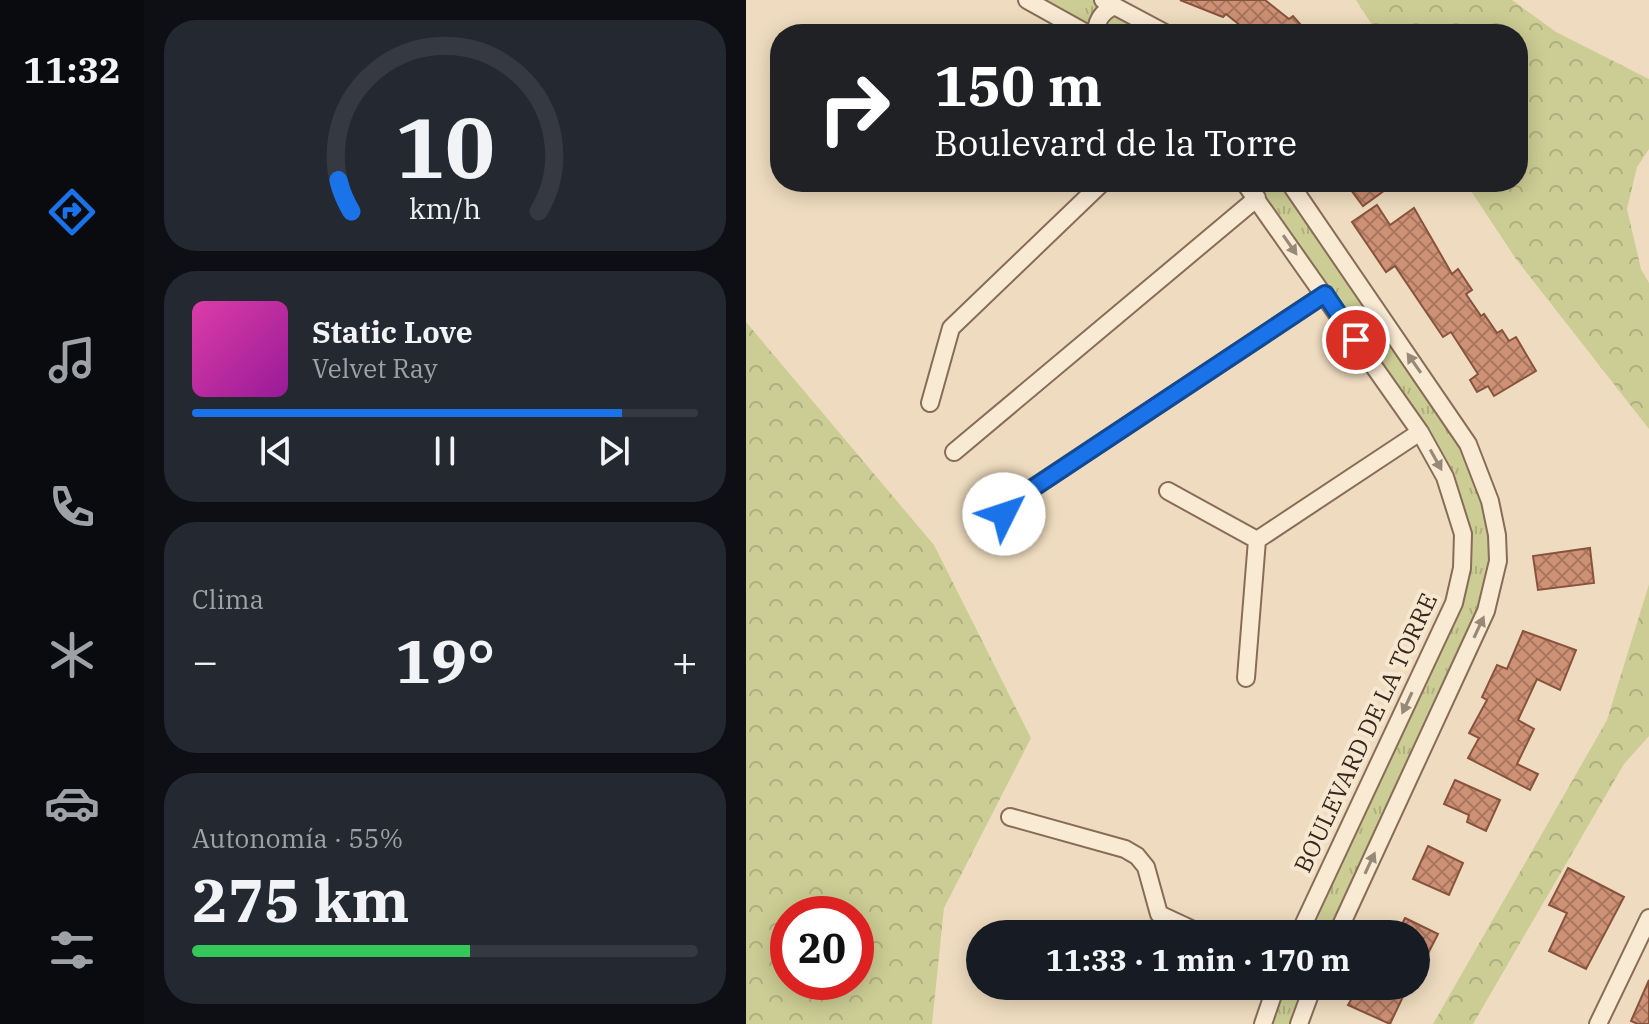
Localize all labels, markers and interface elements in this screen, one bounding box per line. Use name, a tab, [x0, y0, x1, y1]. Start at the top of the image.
text: 11:32	[23, 46, 121, 93]
text: 150 m	[934, 49, 1102, 121]
icon: right	[802, 56, 906, 160]
text: 10	[395, 92, 495, 200]
text: Boulevard de la Torre	[934, 119, 1297, 166]
icon: directions	[44, 184, 100, 240]
text: km/h	[409, 190, 481, 227]
one-way arrow	[1282, 234, 1298, 256]
pin	[1322, 306, 1390, 374]
text: Static Love	[312, 312, 473, 351]
icon: arrive	[1334, 318, 1378, 362]
icon: music	[44, 332, 100, 388]
text: Velvet Ray	[312, 351, 438, 385]
one-way arrow	[1407, 353, 1422, 374]
icon: previous	[254, 429, 298, 473]
icon: pause	[423, 429, 467, 473]
icon: next	[592, 429, 636, 473]
one-way arrow	[1428, 449, 1442, 471]
position arrow	[962, 472, 1046, 556]
icon: phone	[44, 479, 100, 535]
text: Clima	[192, 582, 264, 616]
street label: BOULEVARD DE LA TORRE	[1286, 588, 1444, 877]
one-way arrow	[1472, 615, 1485, 639]
text: 19°	[395, 621, 495, 700]
icon: climate	[44, 627, 100, 683]
text: −	[192, 632, 218, 689]
text: +	[672, 632, 698, 689]
one-way arrow	[1400, 692, 1414, 715]
icon: car	[44, 775, 100, 831]
text: Autonomía · 55%	[192, 821, 403, 855]
one-way arrow	[1363, 851, 1376, 875]
text: 275 km	[192, 860, 410, 939]
speed limit sign: 20	[770, 896, 874, 1000]
icon: filters	[44, 922, 100, 978]
text: 11:33 · 1 min · 170 m	[1046, 940, 1350, 979]

